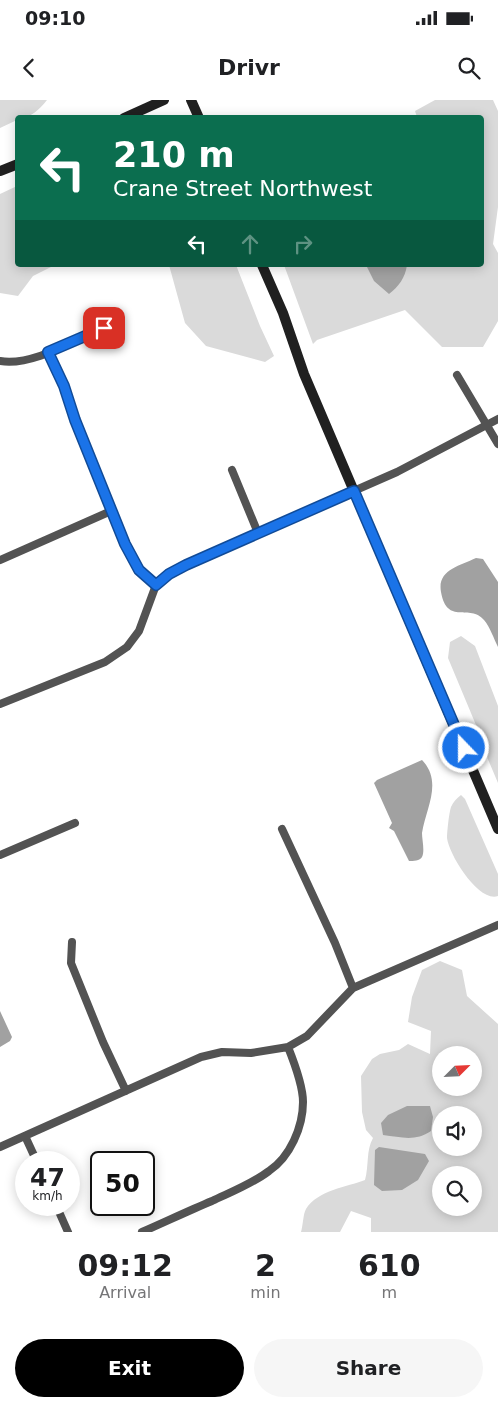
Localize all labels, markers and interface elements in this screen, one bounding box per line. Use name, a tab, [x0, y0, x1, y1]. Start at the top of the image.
text: 09:10	[25, 7, 85, 29]
icon: back	[15, 54, 43, 82]
icon: search	[455, 54, 483, 82]
text: Drivr	[218, 55, 280, 80]
icon: left	[30, 135, 95, 200]
text: 210 m	[113, 135, 235, 175]
text: Crane Street Northwest	[113, 176, 372, 201]
icon: left	[183, 230, 211, 258]
icon: ahead	[236, 230, 264, 258]
icon: right	[289, 230, 317, 258]
pin	[83, 307, 125, 349]
icon: arrive	[90, 314, 118, 342]
position arrow	[437, 721, 489, 773]
north arrow	[432, 1046, 482, 1096]
map controls	[432, 1046, 482, 1216]
button: sound	[432, 1106, 482, 1156]
speed limit sign: 50	[90, 1151, 155, 1216]
text: 47	[30, 1163, 65, 1192]
button: search	[432, 1166, 482, 1216]
text: km/h	[32, 1189, 63, 1203]
text: 09:12	[77, 1248, 173, 1283]
text: 2	[255, 1248, 276, 1283]
text: 610	[358, 1248, 421, 1283]
text: Arrival	[99, 1283, 151, 1302]
text: min	[250, 1283, 281, 1302]
text: m	[381, 1283, 397, 1302]
button: Exit	[15, 1339, 244, 1397]
button: Share	[254, 1339, 483, 1397]

